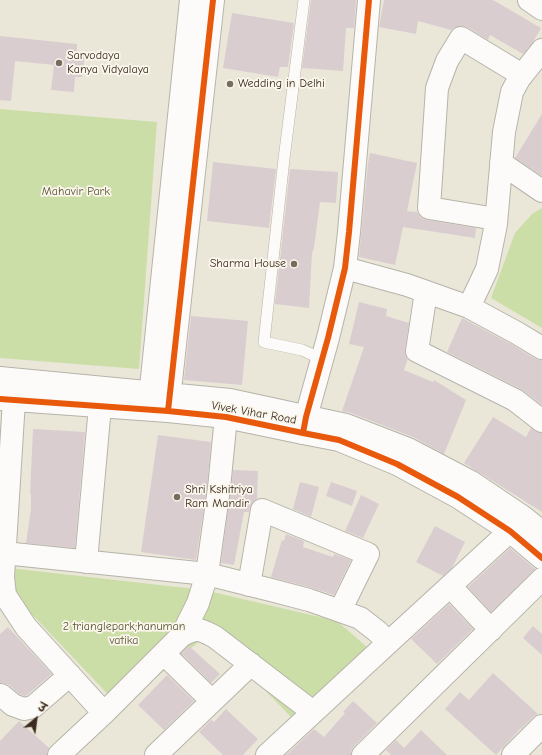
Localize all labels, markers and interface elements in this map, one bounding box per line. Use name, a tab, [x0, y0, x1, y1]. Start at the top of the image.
place label: Sarvodaya Kanya Vidyalaya	[67, 49, 149, 77]
marker: Sarvodaya Kanya Vidyalaya	[54, 58, 64, 68]
place label: Wedding in Delhi	[238, 77, 325, 91]
marker: Wedding in Delhi	[225, 79, 235, 89]
park label: Mahavir Park	[42, 185, 110, 199]
place label: Sharma House	[210, 257, 286, 271]
marker: Sharma House	[289, 259, 299, 269]
street label: Vivek Vihar Road	[210, 398, 298, 428]
place label: Shri Kshitriya Ram Mandir	[185, 483, 253, 511]
marker: Shri Kshitriya Ram Mandir	[172, 492, 182, 502]
park label: 2 trianglepark;hanuman vatika	[63, 620, 185, 648]
north arrow	[16, 699, 56, 739]
text: उ	[36, 701, 48, 716]

